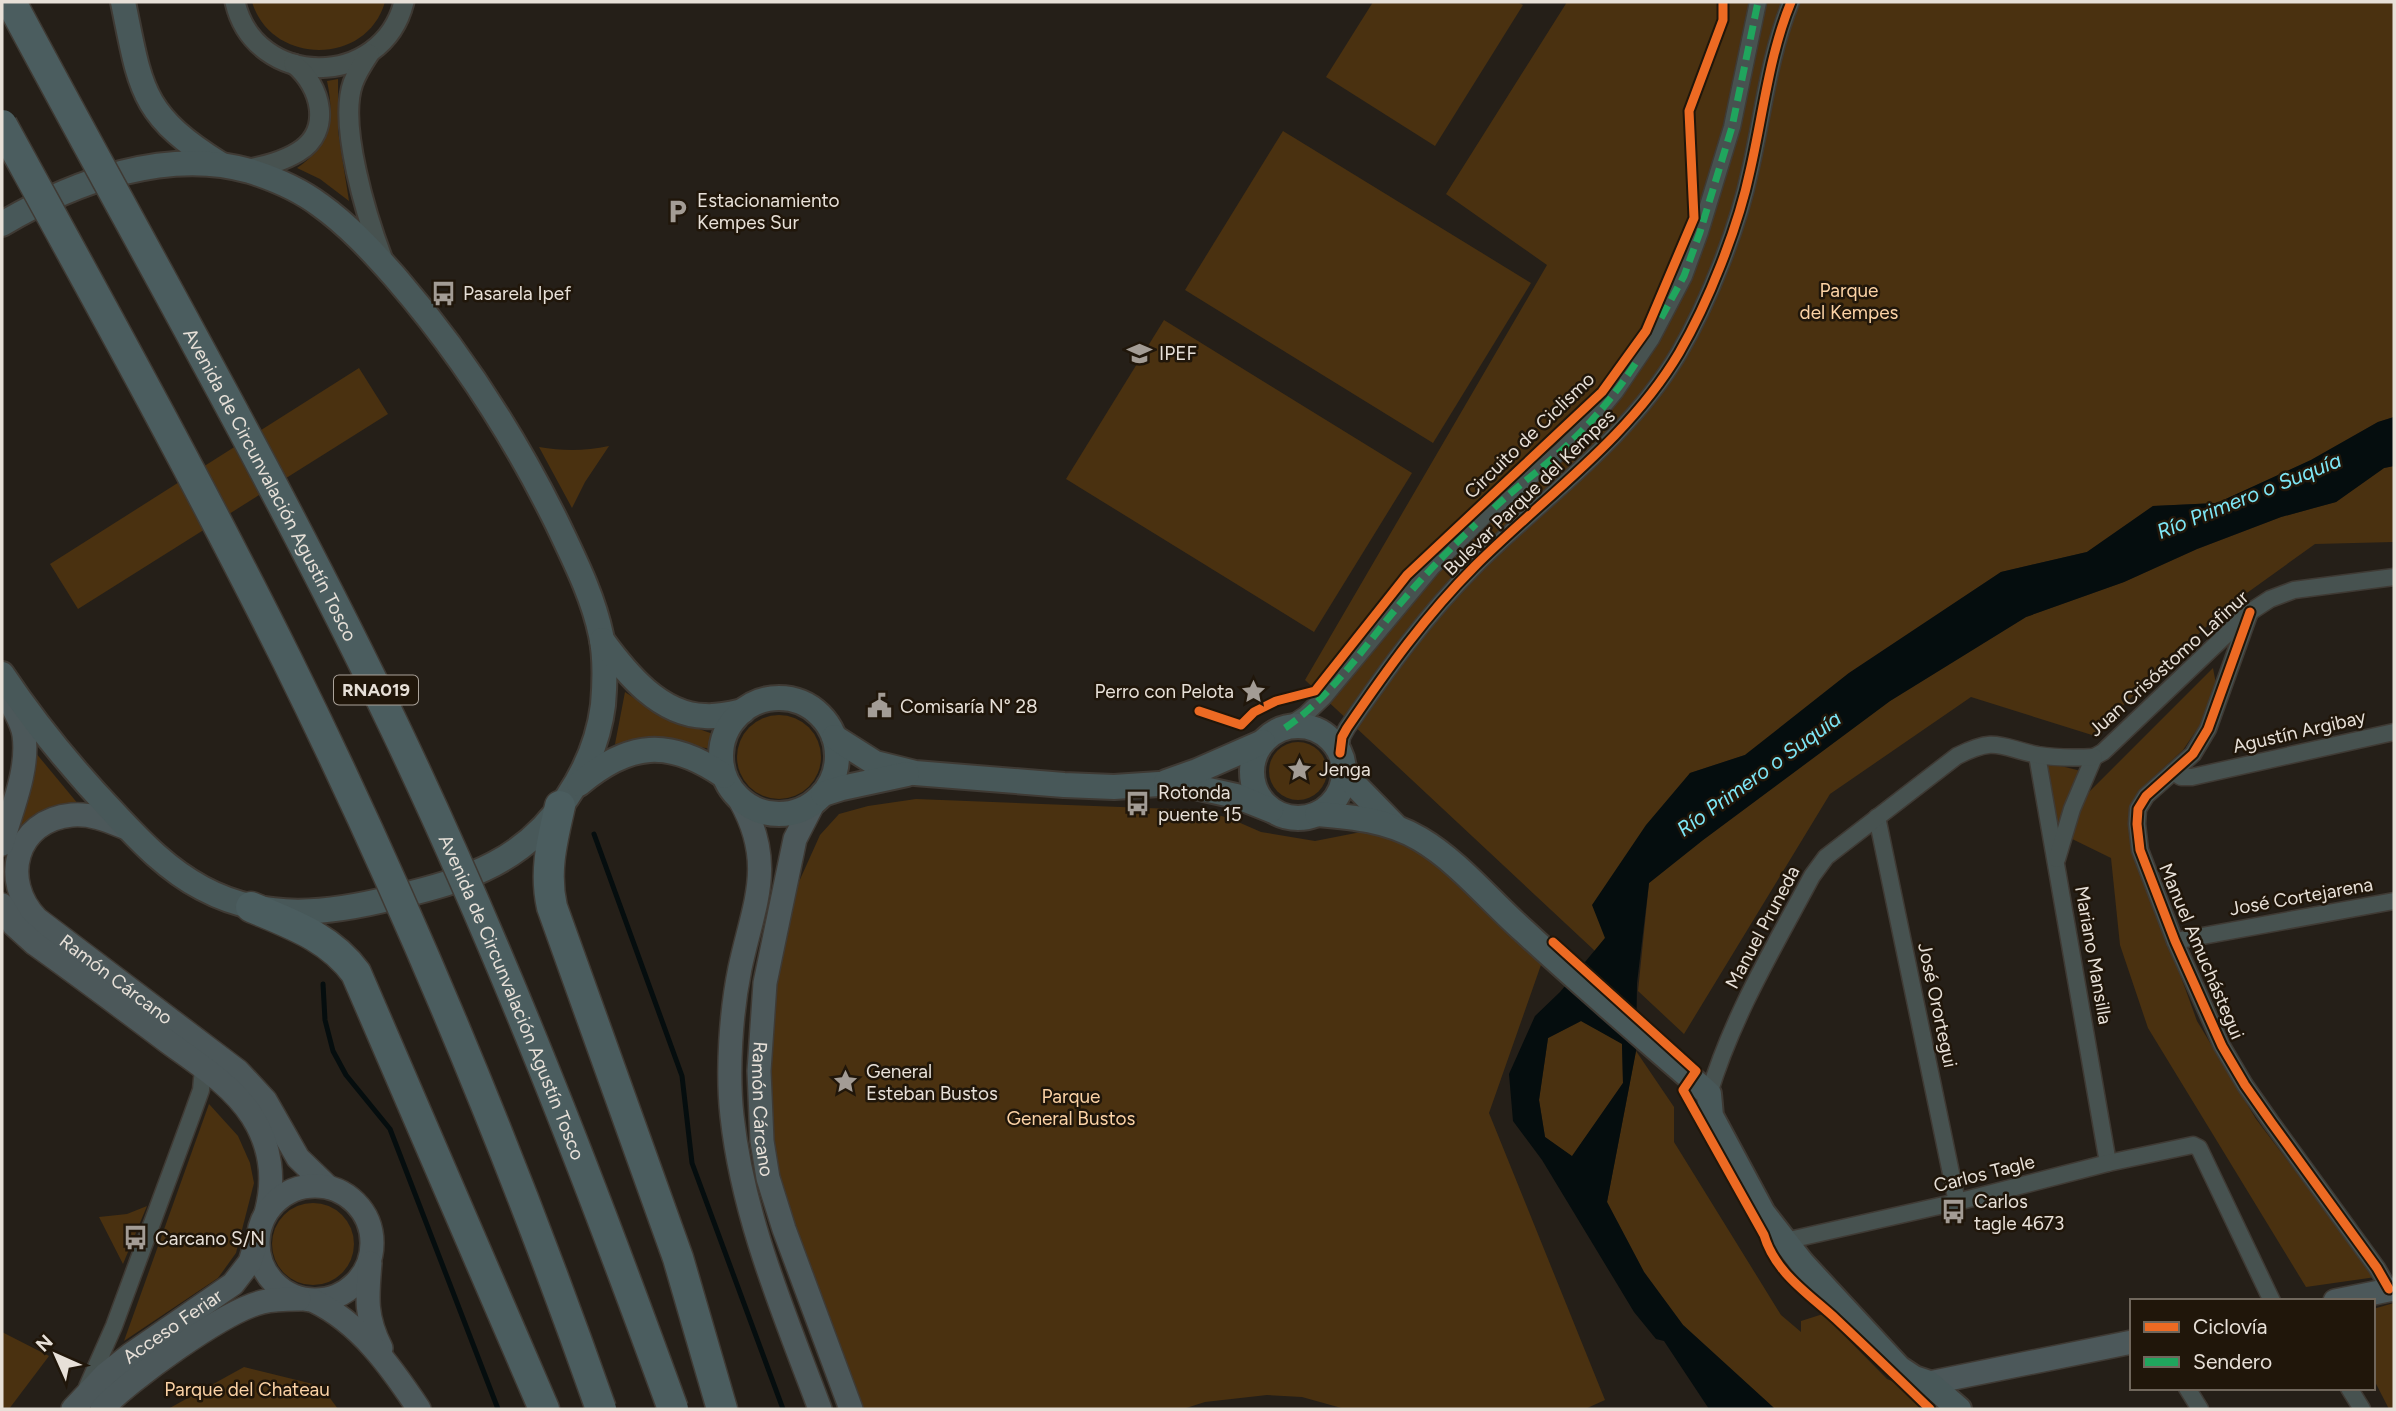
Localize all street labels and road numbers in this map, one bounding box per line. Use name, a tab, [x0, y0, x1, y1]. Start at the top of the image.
street label: Avenida de Circunvalación Agustín Tosco	[178, 324, 362, 645]
street label: Circuito de Ciclismo	[1460, 367, 1599, 503]
street label: Bulevar Parque del Kempes	[1439, 404, 1620, 580]
street label: Juan Crisóstomo Lafinur	[2084, 585, 2253, 741]
road number: RNA019	[334, 676, 418, 704]
street label: Agustín Argibay	[2230, 705, 2368, 758]
street label: Avenida de Circunvalación Agustín Tosco	[434, 831, 590, 1163]
street label: Manuel Amuchástegui	[2154, 860, 2249, 1043]
street label: Manuel Pruneda	[1720, 862, 1805, 993]
street label: José Cortejarena	[2228, 873, 2375, 920]
street label: Mariano Mansilla	[2070, 884, 2117, 1026]
street label: Ramón Cárcano	[55, 929, 177, 1029]
street label: José Orortegui	[1913, 941, 1962, 1070]
street label: Ramón Cárcano	[747, 1041, 779, 1178]
street label: Carlos Tagle	[1931, 1150, 2037, 1197]
street label: Acceso Feriar	[118, 1284, 227, 1369]

